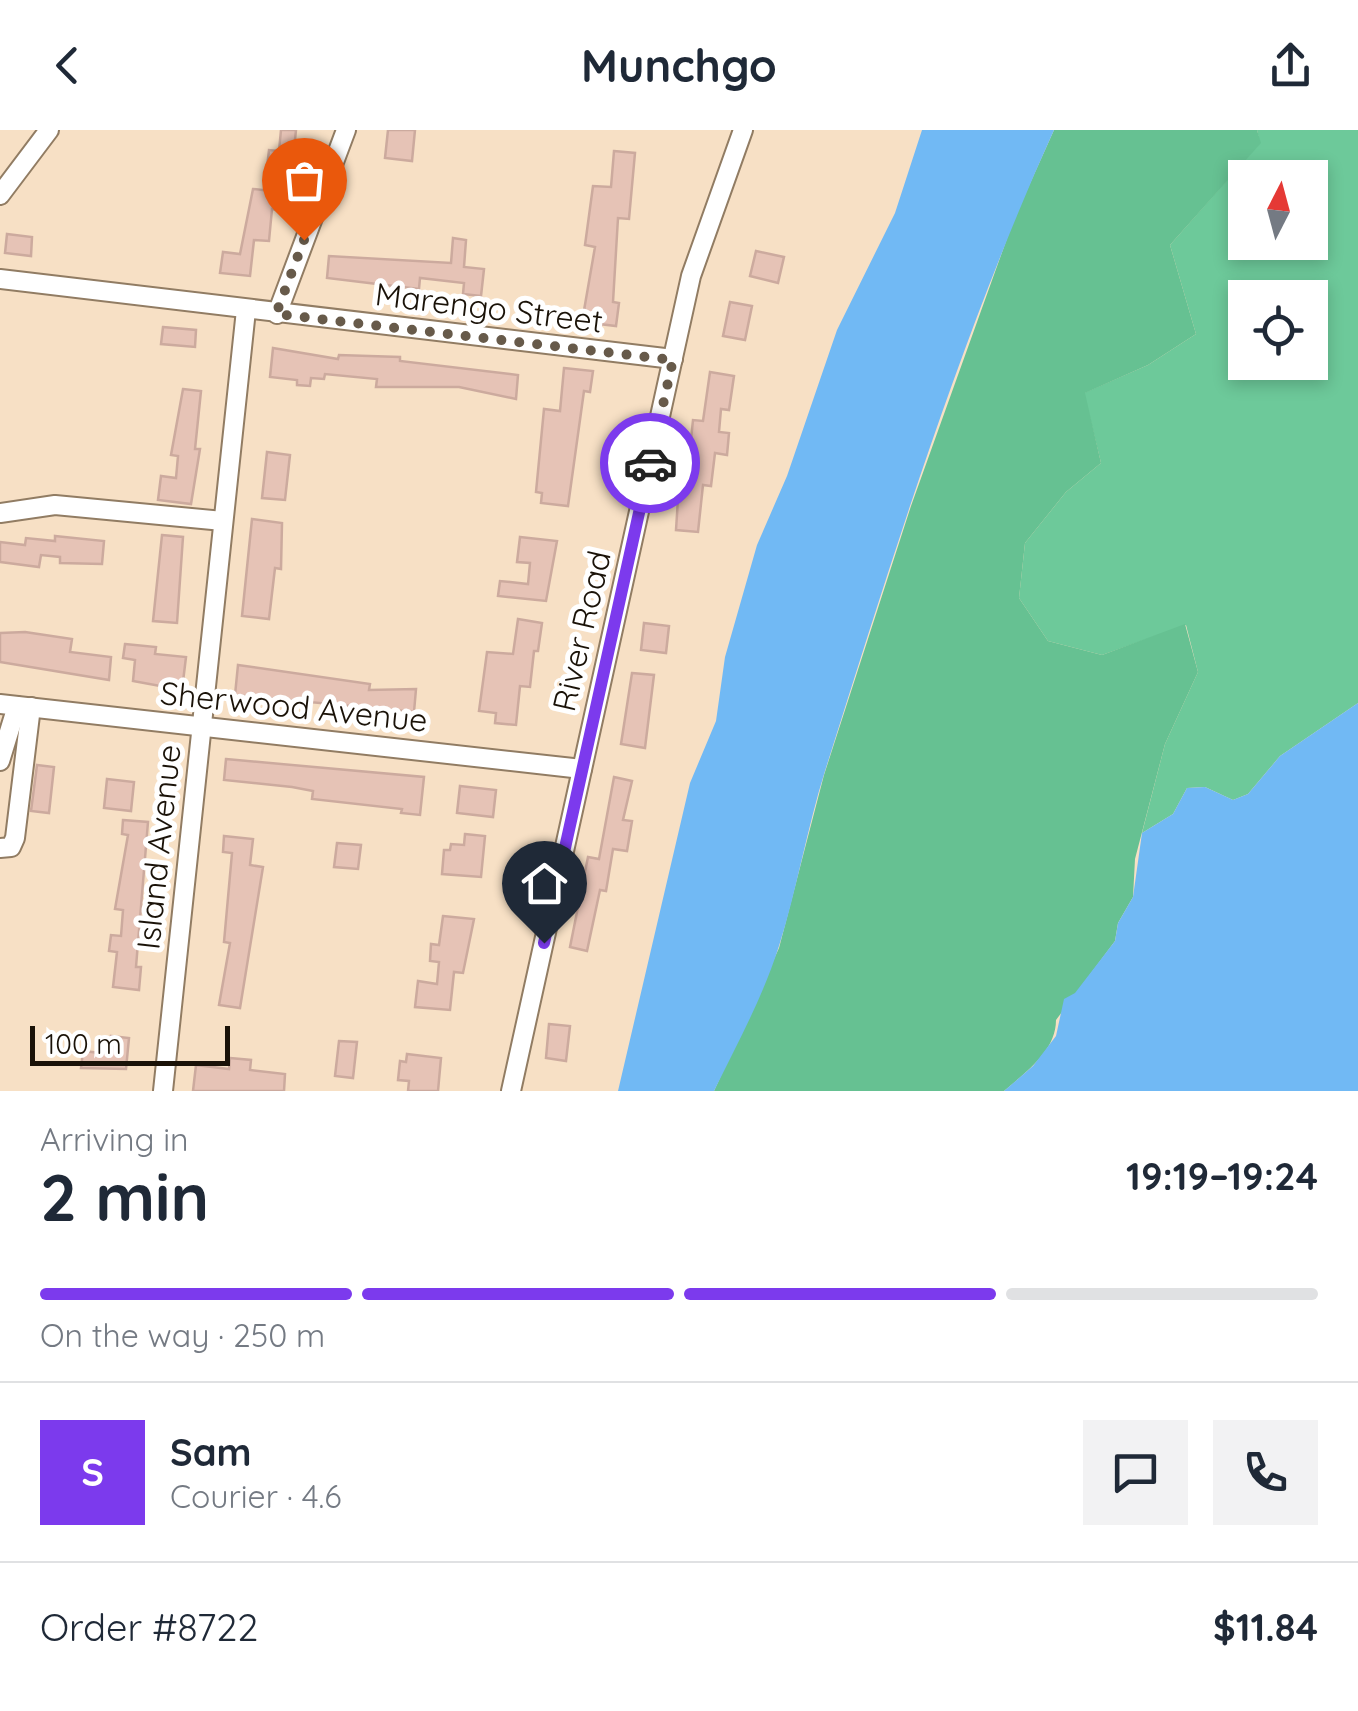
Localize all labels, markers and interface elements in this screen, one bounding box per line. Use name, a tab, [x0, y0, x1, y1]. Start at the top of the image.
text: Munchgo	[581, 37, 777, 93]
icon: back	[40, 38, 95, 93]
icon: share	[1263, 38, 1318, 93]
pin	[262, 138, 347, 241]
icon: bag	[277, 153, 332, 208]
north arrow	[1228, 160, 1328, 260]
map controls	[1228, 160, 1328, 380]
street label: Marengo Street	[373, 273, 605, 341]
button: locate	[1228, 280, 1328, 380]
courier	[600, 413, 700, 513]
icon: car	[623, 436, 678, 491]
street label: River Road	[543, 547, 619, 715]
street label: Sherwood Avenue	[159, 672, 430, 740]
street label: Island Avenue	[127, 742, 189, 951]
pin	[502, 841, 587, 944]
icon: home	[517, 856, 572, 911]
scale bar	[30, 1021, 230, 1066]
text: 100 m	[45, 1026, 122, 1061]
text: Arriving in	[40, 1119, 189, 1159]
text: 19:19–19:24	[1126, 1152, 1318, 1200]
text: 2 min	[40, 1156, 209, 1237]
text: On the way · 250 m	[40, 1315, 325, 1355]
button: chat	[1083, 1420, 1188, 1525]
button: phone	[1213, 1420, 1318, 1525]
text: Sam	[170, 1428, 252, 1476]
text: S	[81, 1448, 104, 1496]
text: Courier · 4.6	[170, 1476, 342, 1516]
text: Order #8722	[40, 1603, 258, 1651]
text: $11.84	[1213, 1603, 1318, 1651]

